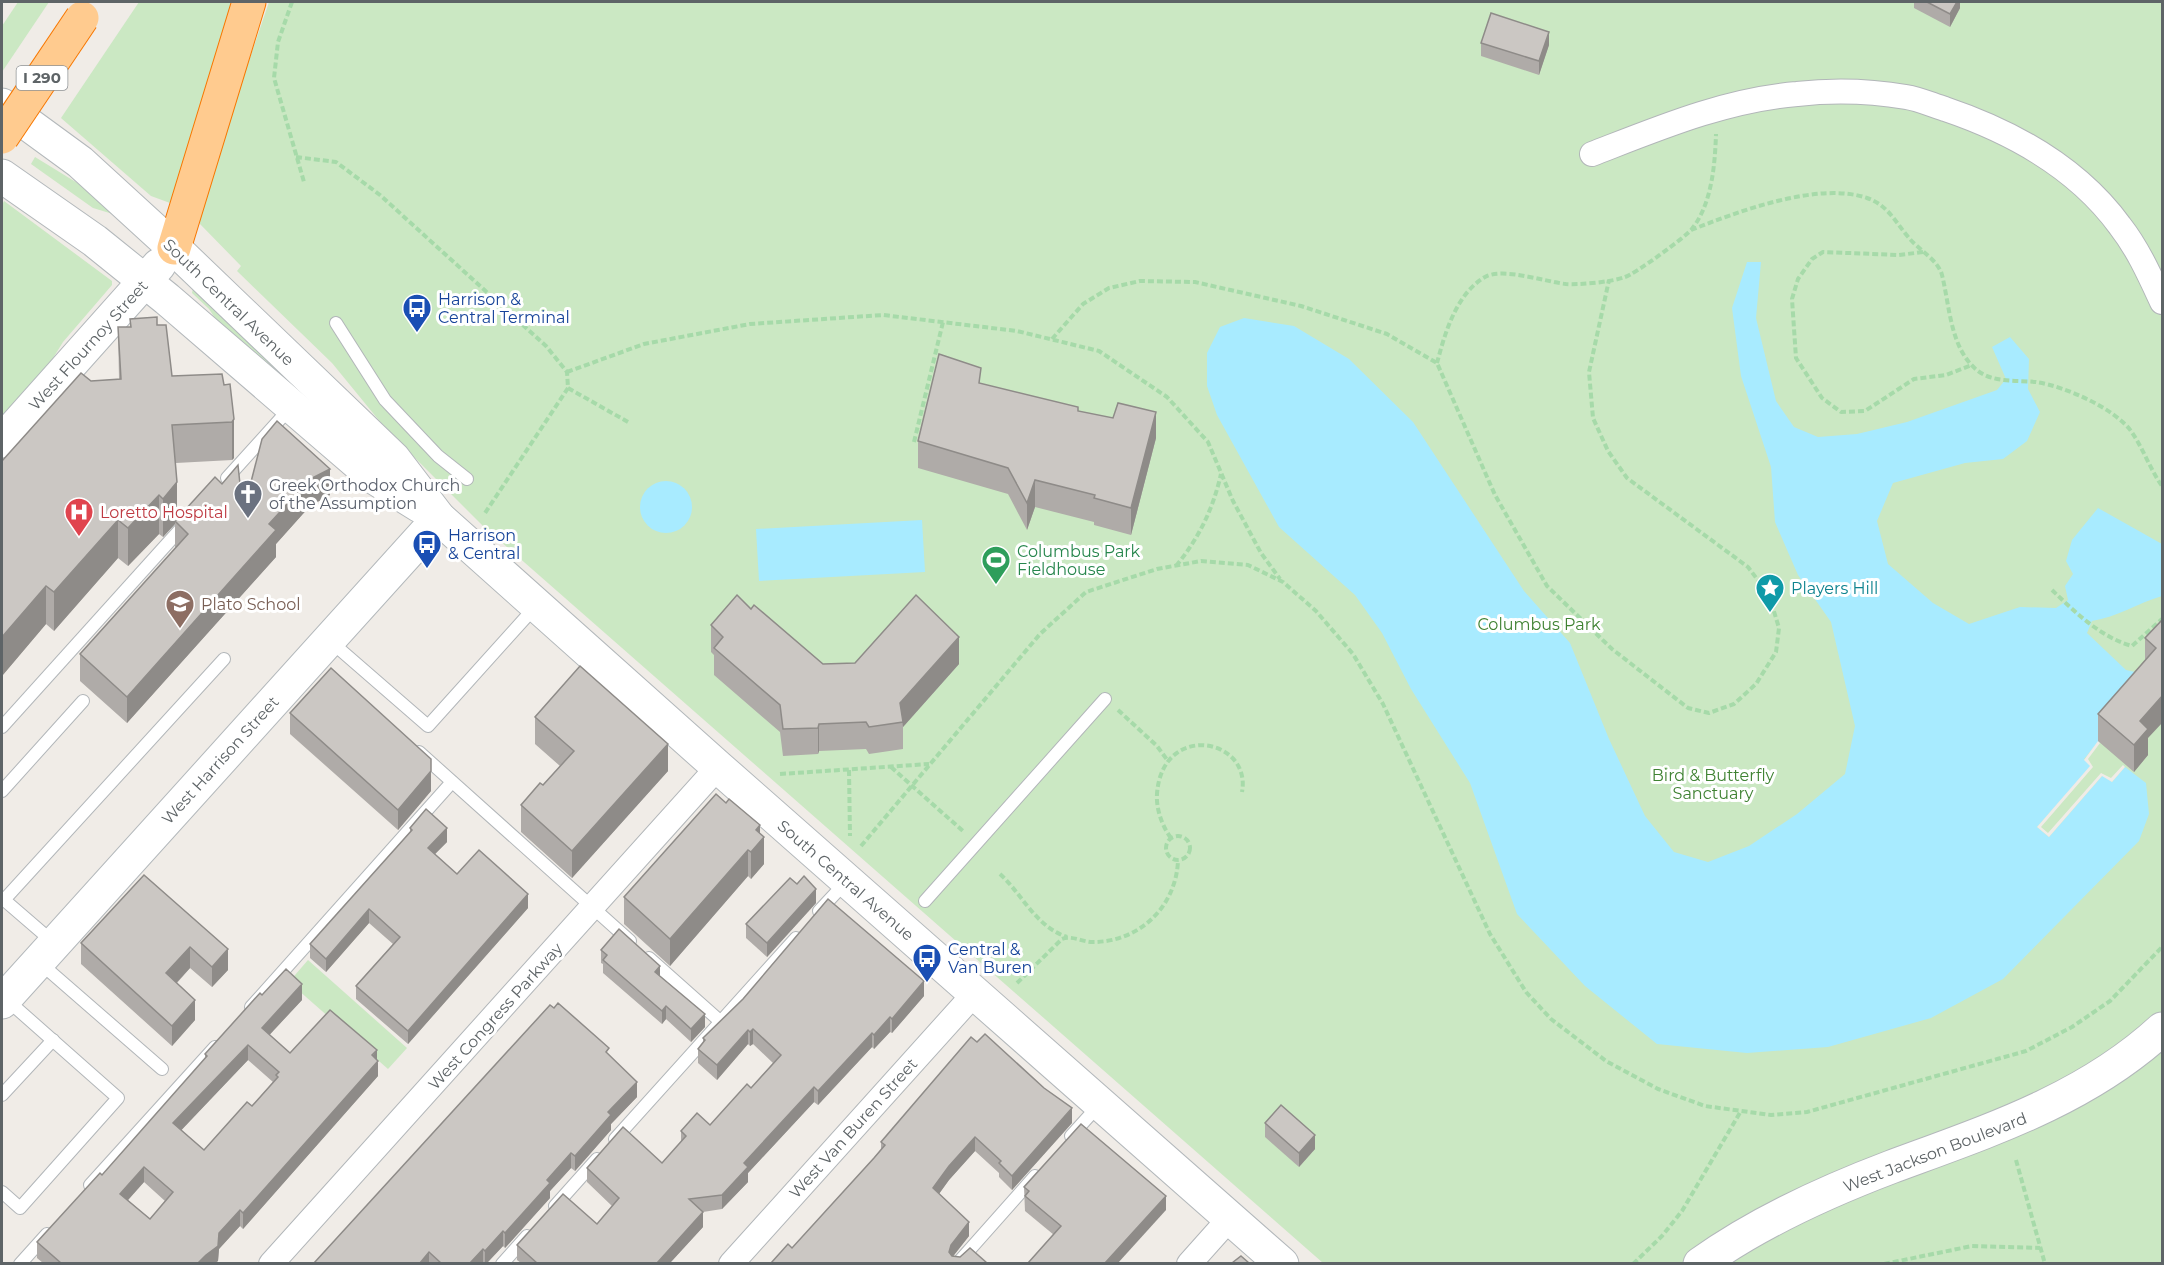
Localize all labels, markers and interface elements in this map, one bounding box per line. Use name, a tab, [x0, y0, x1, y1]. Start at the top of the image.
road number: I 290	[16, 66, 68, 90]
street label: South Central Avenue	[159, 235, 298, 370]
street label: West Flournoy Street	[25, 276, 152, 414]
place label: Harrison & Central Terminal	[438, 290, 570, 327]
bus stop icon: Harrison & Central Terminal	[401, 292, 433, 334]
place label: Greek Orthodox Church of the Assumption	[269, 476, 460, 513]
church icon: Greek Orthodox Church of the Assumption	[232, 478, 264, 520]
hospital icon: Loretto Hospital	[63, 496, 95, 538]
place label: Loretto Hospital	[100, 503, 228, 522]
place label: Harrison & Central	[448, 526, 520, 563]
bus stop icon: Harrison & Central	[411, 528, 443, 570]
place label: Columbus Park Fieldhouse	[1017, 542, 1141, 579]
sports icon: Columbus Park Fieldhouse	[980, 544, 1012, 586]
place icon: Players Hill	[1754, 572, 1786, 614]
place label: Players Hill	[1791, 579, 1878, 598]
school or university icon: Plato School	[164, 588, 196, 630]
place label: Plato School	[201, 595, 301, 614]
park label: Columbus Park	[1477, 615, 1601, 634]
street label: West Harrison Street	[158, 692, 283, 828]
park label: Bird & Butterfly Sanctuary	[1652, 766, 1775, 803]
street label: South Central Avenue	[774, 816, 918, 945]
street label: West Congress Parkway	[424, 939, 567, 1094]
place label: Central & Van Buren	[948, 940, 1032, 977]
bus stop icon: Central & Van Buren	[911, 942, 943, 984]
street label: West Van Buren Street	[785, 1054, 922, 1202]
street label: West Jackson Boulevard	[1841, 1109, 2030, 1196]

